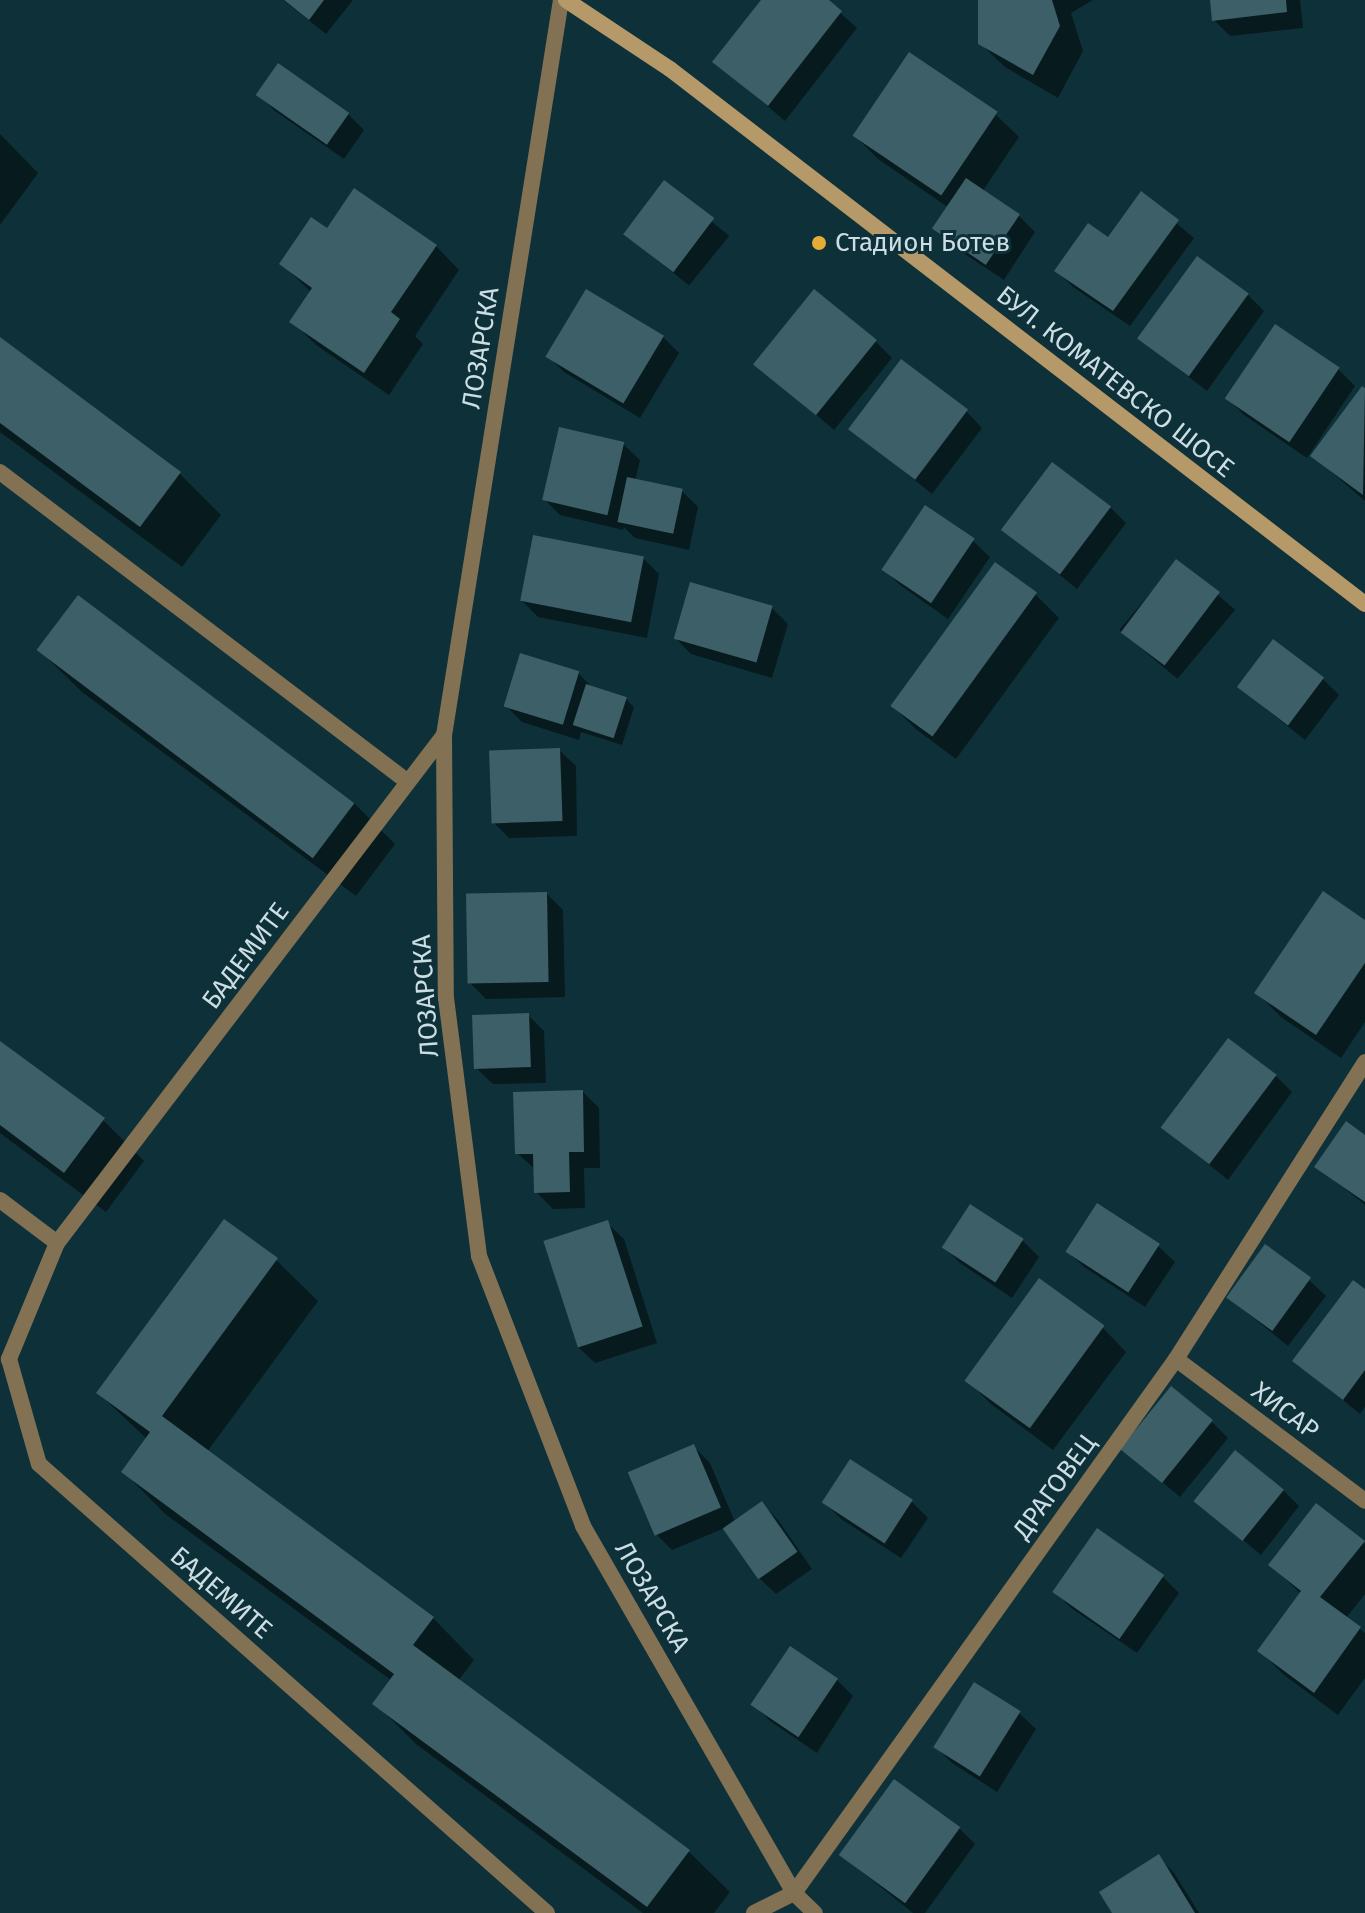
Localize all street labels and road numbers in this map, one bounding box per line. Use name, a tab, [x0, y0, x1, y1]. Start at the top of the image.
street label: БУЛ. КОМАТЕВСКО ШОСЕ	[990, 280, 1240, 484]
street label: ЛОЗАРСКА	[456, 285, 506, 411]
street label: БАДЕМИТЕ	[196, 897, 296, 1015]
street label: ЛОЗАРСКА	[406, 934, 446, 1058]
street label: ХИСАР	[1245, 1376, 1325, 1446]
street label: ДРАГОВЕЦ	[1007, 1429, 1103, 1545]
street label: ЛОЗАРСКА	[608, 1536, 696, 1658]
street label: БАДЕМИТЕ	[164, 1540, 278, 1646]

